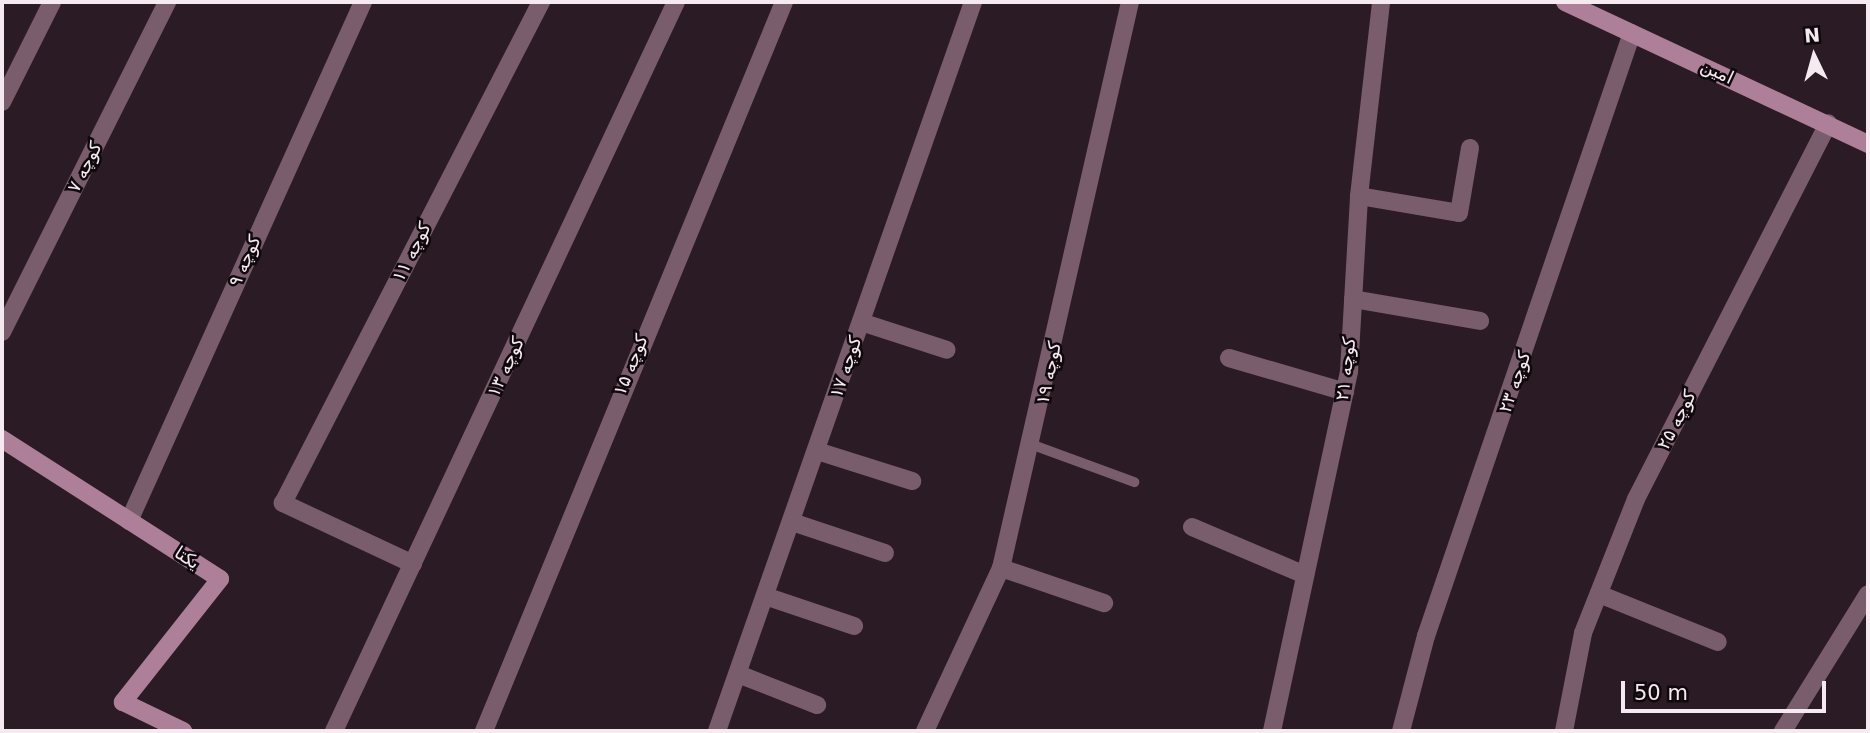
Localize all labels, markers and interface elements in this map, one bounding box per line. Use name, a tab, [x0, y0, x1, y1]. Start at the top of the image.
north arrow	[1779, 21, 1849, 91]
text: N	[1803, 23, 1821, 47]
street label: امین	[1697, 55, 1737, 89]
street label: کوچه ۷	[63, 138, 107, 196]
street label: کوچه ۱۱	[388, 219, 436, 285]
street label: کوچه ۹	[224, 232, 266, 290]
street label: کوچه ۱۵	[609, 331, 653, 399]
street label: کوچه ۱۷	[825, 333, 867, 401]
street label: کوچه ۱۳	[483, 334, 529, 400]
street label: کوچه ۲۱	[1331, 336, 1361, 402]
street label: کوچه ۱۹	[1032, 340, 1066, 406]
street label: کوچه ۲۳	[1494, 348, 1536, 416]
street label: کوچه ۲۵	[1653, 387, 1701, 453]
street label: یکتا	[170, 542, 204, 574]
scale bar	[1625, 666, 1830, 710]
text: 50 m	[1634, 681, 1688, 705]

